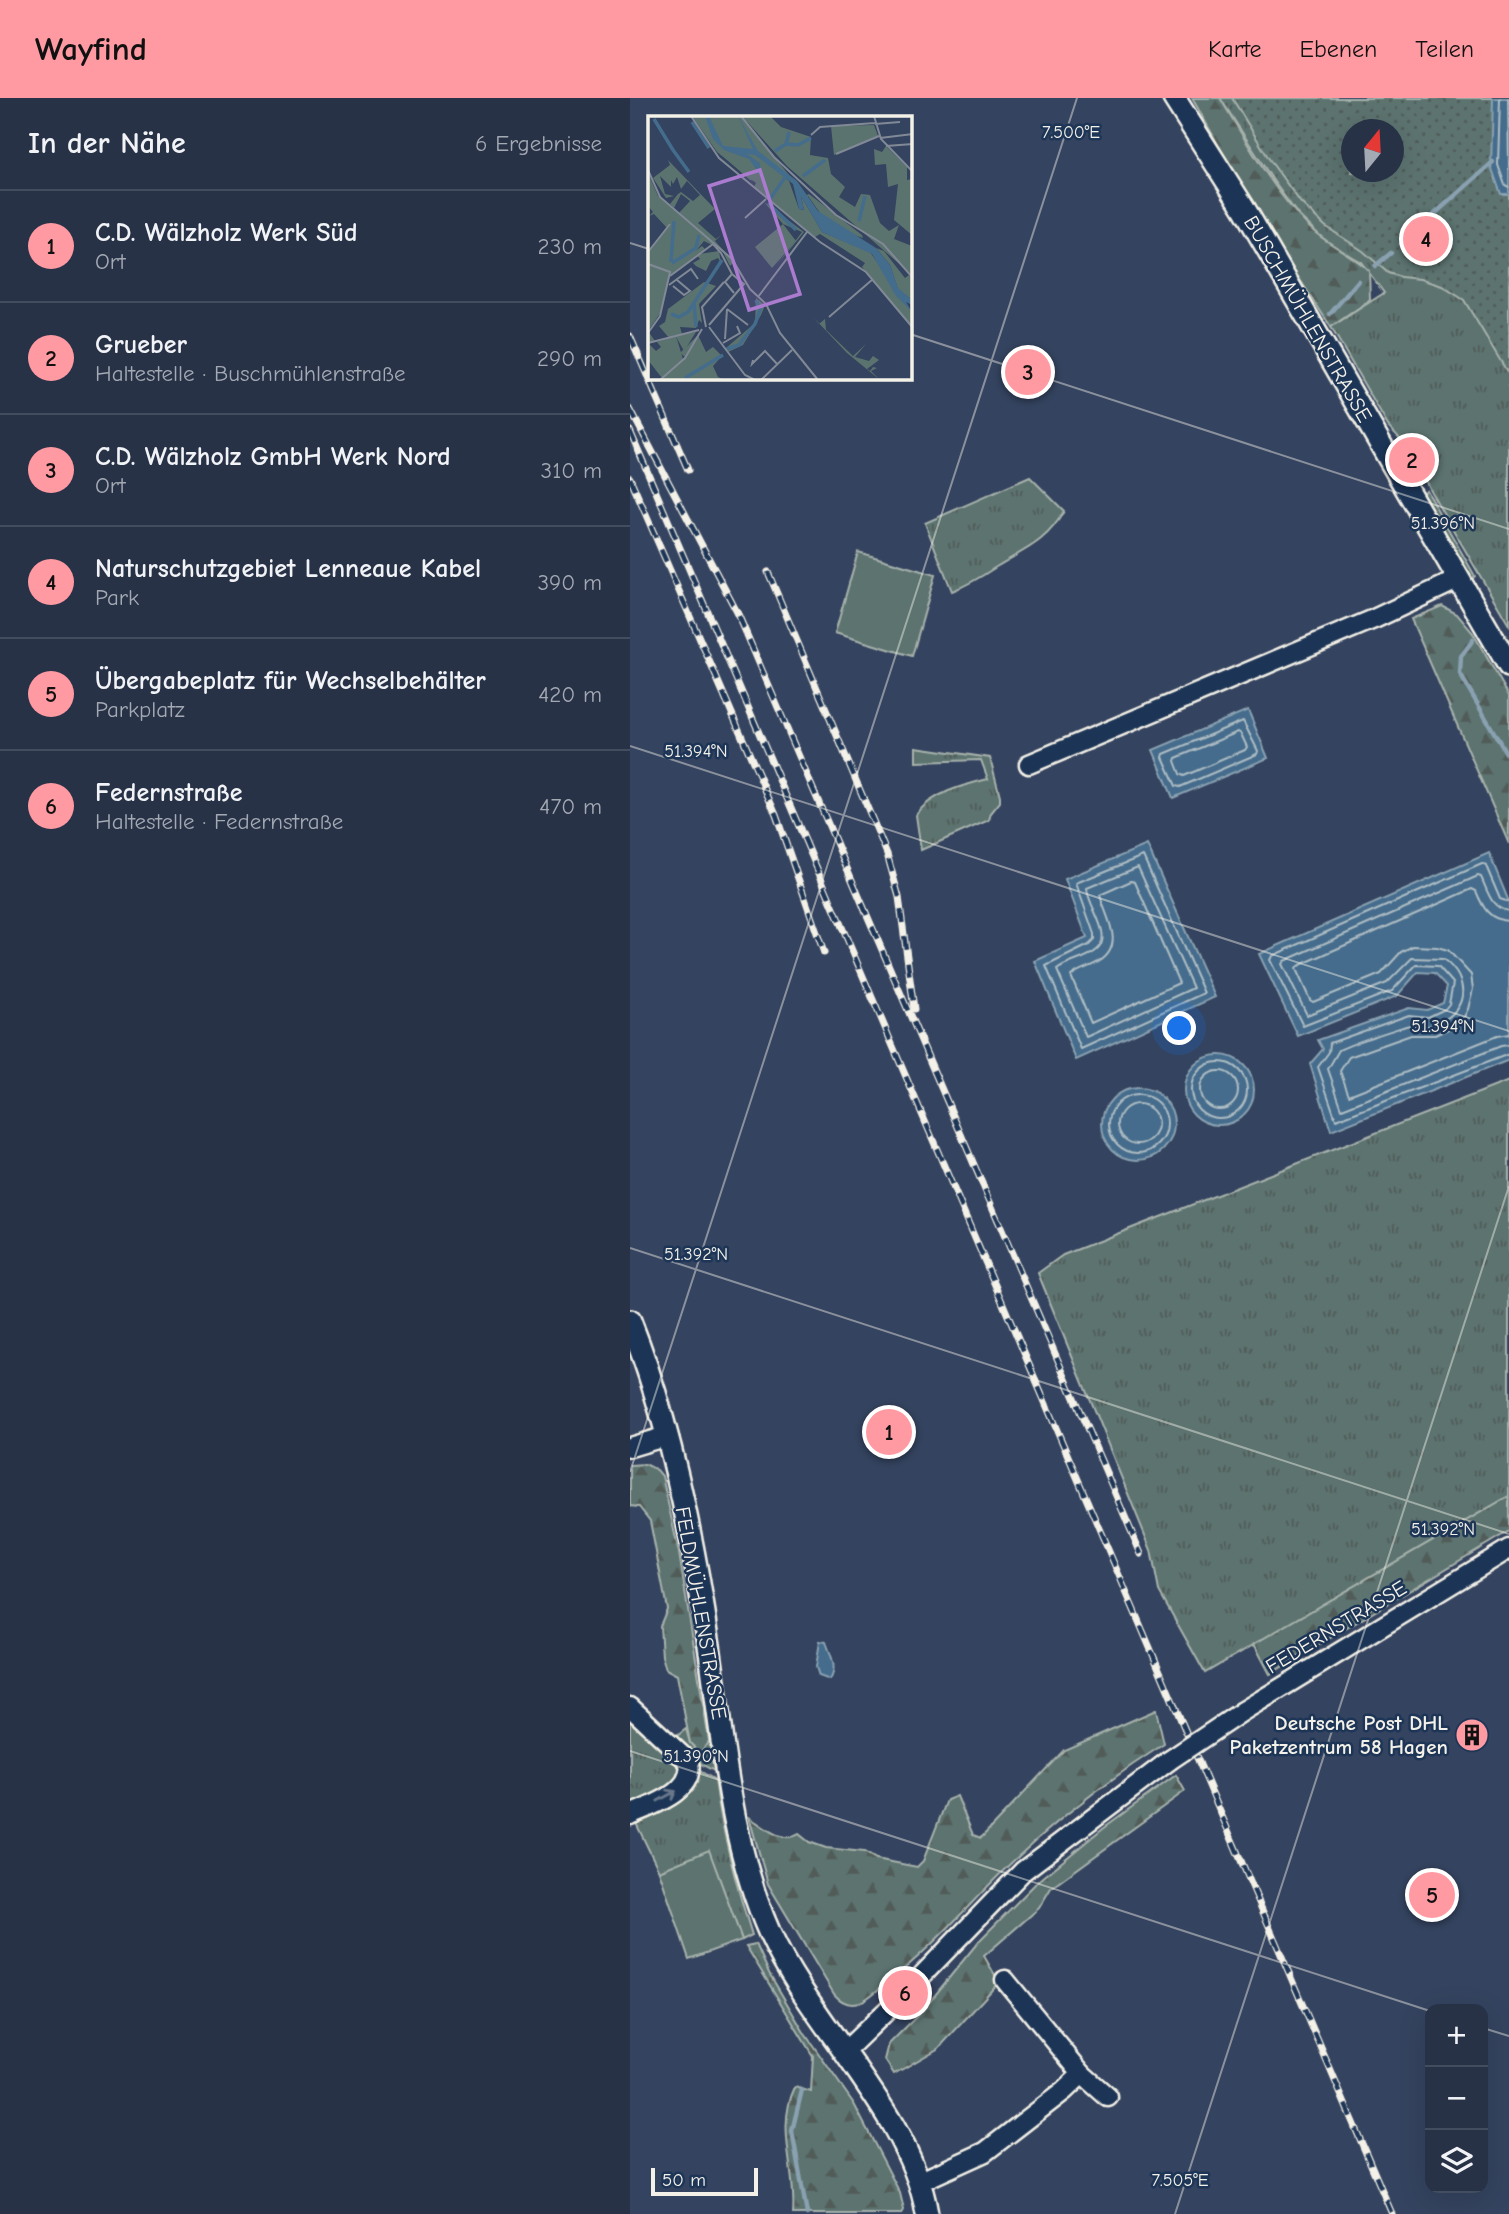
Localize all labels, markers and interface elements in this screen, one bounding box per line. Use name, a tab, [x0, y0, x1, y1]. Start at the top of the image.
text: Wayfind	[35, 30, 147, 68]
text: Karte	[1208, 35, 1261, 63]
text: Ebenen	[1299, 35, 1377, 63]
text: Teilen	[1415, 35, 1474, 63]
inset map	[648, 116, 912, 380]
north arrow	[1341, 119, 1404, 182]
text: 7.500°E	[1042, 122, 1100, 143]
text: In der Nähe	[28, 126, 186, 161]
text: 6 Ergebnisse	[475, 130, 602, 157]
street label: BUSCHMÜHLENSTRASSE	[1239, 211, 1377, 427]
pin: 4	[1403, 213, 1449, 265]
text: C.D. Wälzholz Werk Süd	[95, 218, 358, 248]
text: 1	[46, 233, 56, 260]
text: 230 m	[538, 233, 602, 260]
text: Ort	[95, 248, 126, 275]
text: Grueber	[95, 330, 187, 360]
text: 2	[45, 345, 57, 372]
text: 290 m	[537, 345, 602, 372]
pin: 3	[1005, 346, 1051, 398]
text: Haltestelle · Buschmühlenstraße	[95, 360, 406, 387]
pin: 2	[1389, 434, 1435, 486]
text: C.D. Wälzholz GmbH Werk Nord	[95, 442, 451, 472]
text: 3	[45, 457, 57, 484]
text: 310 m	[541, 457, 602, 484]
text: Ort	[95, 472, 126, 499]
text: 51.396°N	[1411, 513, 1475, 534]
text: Naturschutzgebiet Lenneaue Kabel	[95, 554, 481, 584]
text: 4	[46, 569, 56, 596]
text: 390 m	[537, 569, 602, 596]
text: Park	[95, 584, 139, 611]
text: Übergabeplatz für Wechselbehälter	[95, 666, 486, 696]
text: 5	[45, 681, 57, 708]
text: 420 m	[538, 681, 602, 708]
text: Parkplatz	[95, 696, 185, 723]
text: 51.394°N	[664, 741, 728, 762]
text: Federnstraße	[95, 778, 243, 808]
text: 6	[45, 793, 57, 820]
text: 470 m	[539, 793, 602, 820]
text: Haltestelle · Federnstraße	[95, 808, 343, 835]
your location	[1162, 1011, 1196, 1045]
text: 51.394°N	[1411, 1016, 1475, 1037]
text: 51.392°N	[664, 1244, 728, 1265]
pin: 1	[866, 1406, 912, 1458]
street label: FELDMÜHLENSTRASSE	[670, 1505, 732, 1721]
text: 51.392°N	[1411, 1519, 1475, 1540]
street label: FEDERNSTRASSE	[1261, 1575, 1411, 1679]
place label: Deutsche Post DHL Paketzentrum 58 Hagen	[1230, 1711, 1448, 1759]
building icon: Deutsche Post DHL Paketzentrum 58 Hagen	[1453, 1716, 1491, 1754]
text: 51.390°N	[663, 1746, 729, 1767]
one-way arrow	[656, 1789, 677, 1802]
pin: 5	[1409, 1869, 1455, 1921]
pin: 6	[882, 1967, 928, 2019]
map controls	[1425, 2004, 1488, 2193]
button: +	[1425, 2004, 1488, 2067]
button: −	[1425, 2067, 1488, 2130]
button: layers	[1425, 2130, 1488, 2193]
scale bar	[651, 2165, 758, 2197]
text: 50 m	[662, 2169, 706, 2191]
text: 7.505°E	[1151, 2170, 1209, 2191]

